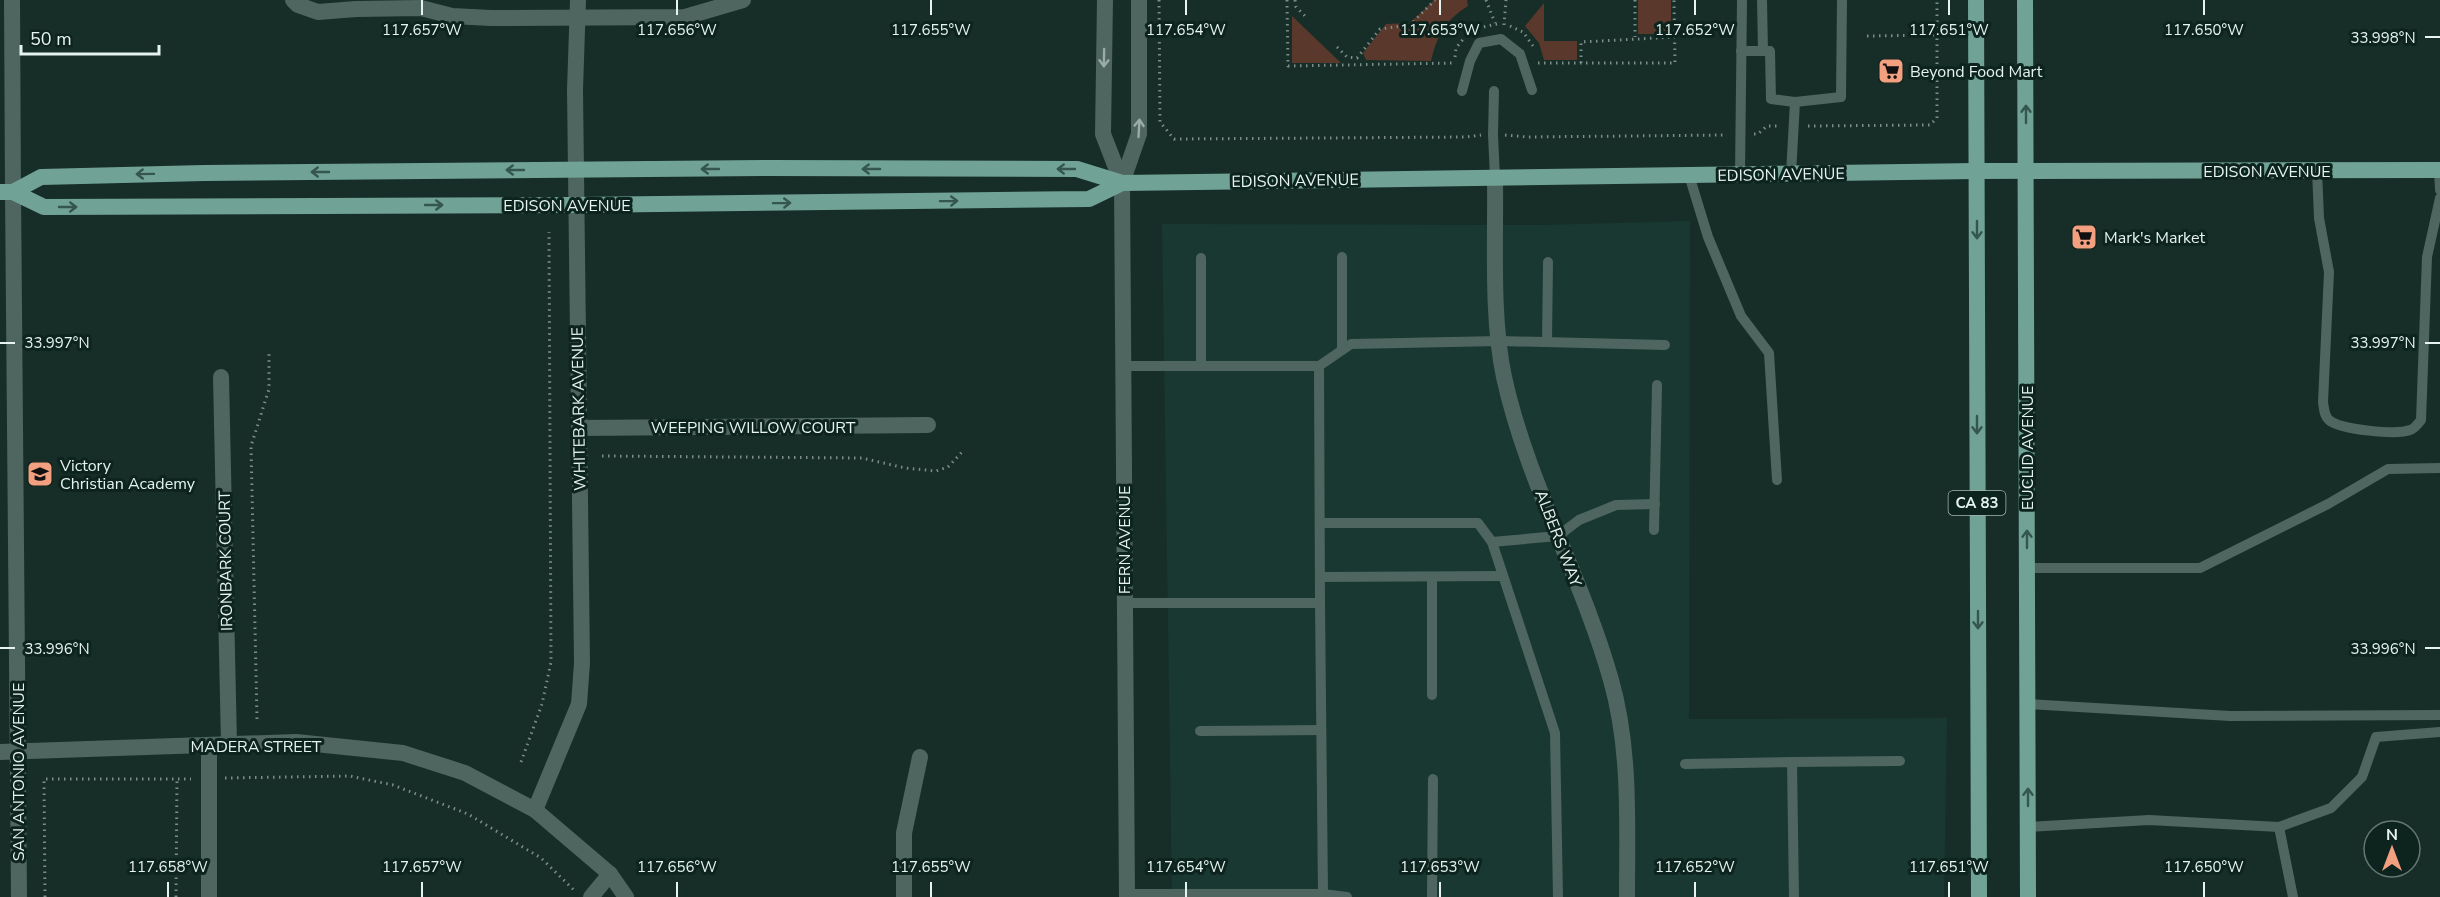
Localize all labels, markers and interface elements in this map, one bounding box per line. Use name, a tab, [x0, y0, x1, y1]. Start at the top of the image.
scale bar	[21, 18, 159, 56]
text: 117.657°W	[382, 20, 462, 40]
text: 117.656°W	[637, 20, 717, 40]
text: 117.655°W	[891, 20, 971, 40]
text: 117.654°W	[1146, 20, 1226, 40]
text: 117.653°W	[1400, 20, 1480, 40]
text: 117.652°W	[1655, 20, 1735, 40]
text: 117.651°W	[1909, 20, 1989, 40]
text: 117.650°W	[2164, 20, 2244, 40]
text: 50 m	[30, 27, 72, 51]
text: 33.998°N	[2350, 28, 2416, 48]
one-way arrow	[1098, 48, 1110, 68]
supermarket icon: Beyond Food Mart	[1876, 56, 1906, 86]
place label: Beyond Food Mart	[1910, 61, 2043, 83]
one-way arrow	[2020, 104, 2031, 124]
one-way arrow	[1133, 118, 1144, 138]
street label: EDISON AVENUE	[2203, 161, 2331, 183]
one-way arrow	[701, 163, 721, 175]
one-way arrow	[861, 163, 881, 175]
one-way arrow	[1056, 163, 1076, 175]
street label: EDISON AVENUE	[1717, 163, 1845, 187]
one-way arrow	[506, 164, 526, 176]
one-way arrow	[311, 166, 331, 178]
one-way arrow	[136, 168, 156, 180]
street label: EDISON AVENUE	[1231, 169, 1359, 193]
street label: EDISON AVENUE	[503, 195, 631, 217]
one-way arrow	[938, 195, 958, 207]
one-way arrow	[771, 197, 791, 209]
one-way arrow	[423, 199, 443, 211]
one-way arrow	[57, 201, 77, 213]
one-way arrow	[1971, 219, 1982, 239]
supermarket icon: Mark's Market	[2069, 222, 2099, 252]
place label: Mark's Market	[2104, 227, 2205, 249]
street label: WHITEBARK AVENUE	[567, 327, 591, 491]
text: 33.997°N	[24, 333, 90, 353]
text: 33.997°N	[2350, 333, 2416, 353]
street label: EUCLID AVENUE	[2017, 386, 2039, 510]
one-way arrow	[1971, 414, 1983, 434]
street label: WEEPING WILLOW COURT	[651, 417, 856, 439]
place label: Victory Christian Academy	[59, 455, 196, 495]
school or university icon: Victory Christian Academy	[25, 459, 55, 489]
street label: FERN AVENUE	[1114, 486, 1136, 594]
street label: ALBERS WAY	[1530, 487, 1587, 590]
street label: IRONBARK COURT	[214, 490, 238, 631]
road number: CA 83	[1948, 491, 2006, 515]
one-way arrow	[2021, 529, 2033, 549]
one-way arrow	[1972, 609, 1984, 629]
text: 33.996°N	[24, 639, 90, 659]
text: 33.996°N	[2350, 639, 2416, 659]
street label: SAN ANTONIO AVENUE	[8, 683, 30, 861]
street label: MADERA STREET	[191, 736, 322, 758]
one-way arrow	[2022, 787, 2034, 807]
north arrow	[2362, 819, 2422, 879]
text: N	[2386, 824, 2398, 846]
text: 117.658°W	[128, 857, 208, 877]
text: 117.657°W	[382, 857, 462, 877]
text: 117.656°W	[637, 857, 717, 877]
text: 117.655°W	[891, 857, 971, 877]
text: 117.654°W	[1146, 857, 1226, 877]
text: 117.653°W	[1400, 857, 1480, 877]
text: 117.652°W	[1655, 857, 1735, 877]
text: 117.651°W	[1909, 857, 1989, 877]
text: 117.650°W	[2164, 857, 2244, 877]

